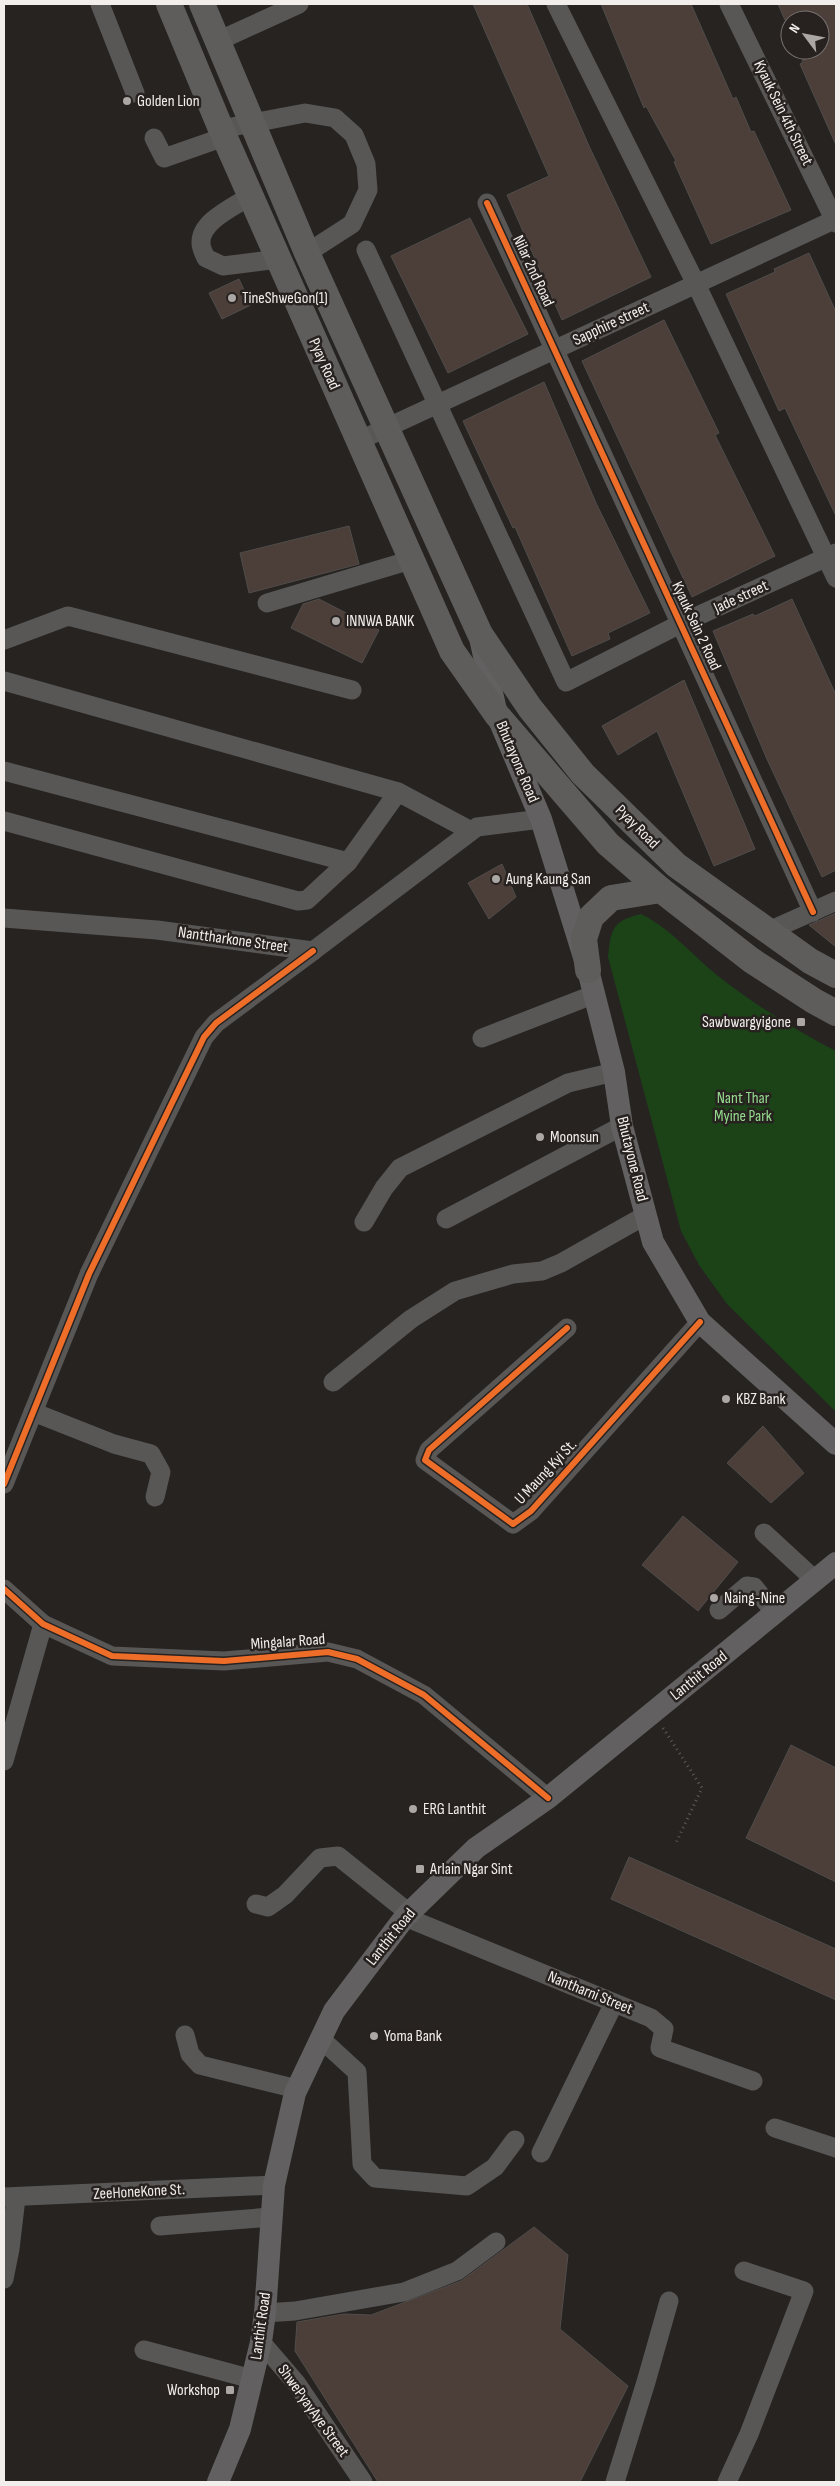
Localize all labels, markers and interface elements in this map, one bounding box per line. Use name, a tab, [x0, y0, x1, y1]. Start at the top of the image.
north arrow	[780, 10, 830, 60]
text: N	[785, 21, 804, 36]
street label: Kyauk Sein 4th Street	[749, 57, 817, 169]
place label: Golden Lion	[137, 92, 200, 111]
marker: Golden Lion	[121, 95, 133, 107]
street label: Nilar 2nd Road	[508, 232, 558, 310]
place label: TineShweGon(1)	[242, 289, 328, 308]
marker: TineShweGon(1)	[226, 292, 238, 304]
street label: Sapphire street	[570, 298, 652, 350]
street label: Pyay Road	[304, 335, 344, 393]
street label: Jade street	[710, 576, 771, 618]
street label: Kyauk Sein 2 Road	[667, 579, 725, 673]
place label: INNWA BANK	[346, 612, 415, 631]
marker: INNWA BANK	[330, 615, 342, 627]
street label: Bhutayone Road	[491, 718, 543, 806]
street label: Pyay Road	[611, 801, 663, 853]
place label: Aung Kaung San	[505, 870, 591, 889]
marker: Aung Kaung San	[490, 873, 502, 885]
street label: Nanttharkone Street	[177, 923, 289, 957]
place label: Sawbwargyigone	[702, 1013, 791, 1032]
marker: Sawbwargyigone	[795, 1016, 807, 1028]
park label: Nant Thar Myine Park	[714, 1089, 772, 1126]
street label: Bhutayone Road	[612, 1115, 652, 1203]
place label: Moonsun	[550, 1128, 599, 1147]
marker: Moonsun	[534, 1131, 546, 1143]
place label: KBZ Bank	[736, 1390, 786, 1409]
marker: KBZ Bank	[720, 1393, 732, 1405]
street label: U Maung Kyi St.	[511, 1436, 581, 1508]
place label: Naing-Nine	[724, 1589, 785, 1608]
marker: Naing-Nine	[708, 1592, 720, 1604]
street label: Mingalar Road	[250, 1630, 326, 1654]
street label: Lanthit Road	[667, 1647, 731, 1705]
place label: ERG Lanthit	[423, 1800, 486, 1819]
marker: ERG Lanthit	[407, 1803, 419, 1815]
place label: Arlain Ngar Sint	[429, 1860, 513, 1879]
marker: Arlain Ngar Sint	[414, 1863, 426, 1875]
street label: Lanthit Road	[362, 1905, 420, 1969]
street label: Nantharni Street	[545, 1967, 635, 2019]
place label: Yoma Bank	[384, 2027, 442, 2046]
marker: Yoma Bank	[368, 2030, 380, 2042]
street label: ZeeHoneKone St.	[93, 2180, 185, 2204]
street label: Lanthit Road	[247, 2291, 275, 2361]
street label: ShwePyayAye Street	[273, 2361, 353, 2461]
place label: Workshop	[167, 2381, 220, 2400]
marker: Workshop	[224, 2384, 236, 2396]

